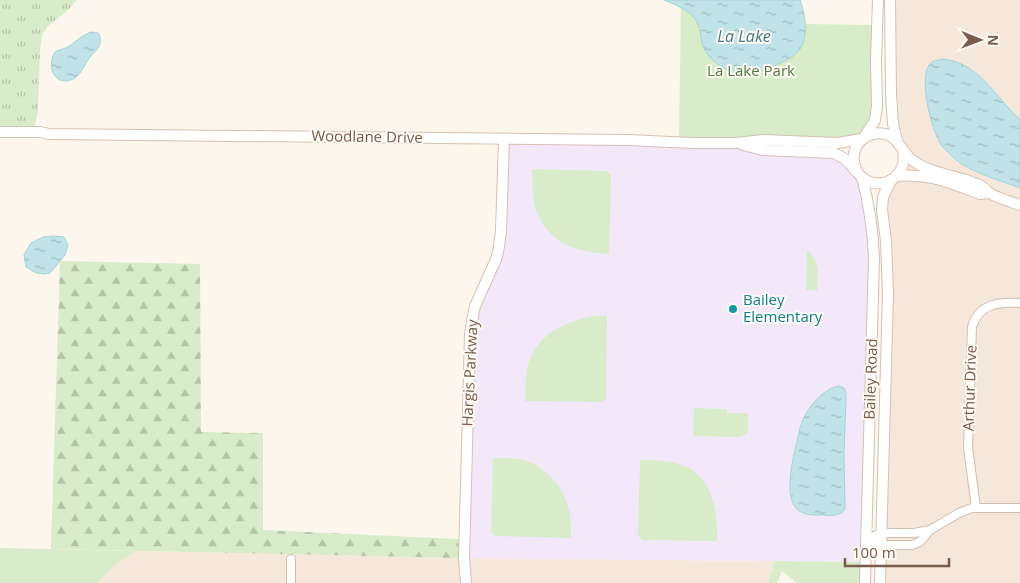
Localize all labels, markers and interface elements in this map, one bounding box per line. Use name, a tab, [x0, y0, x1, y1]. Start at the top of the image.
north arrow	[955, 15, 1005, 65]
water label: La Lake	[717, 25, 771, 47]
text: N	[984, 34, 1003, 46]
park label: La Lake Park	[707, 60, 795, 80]
street label: Woodlane Drive	[311, 125, 423, 147]
place label: Bailey Elementary	[743, 289, 823, 326]
marker: Bailey Elementary	[727, 303, 739, 315]
street label: Hargis Parkway	[456, 318, 482, 427]
street label: Bailey Road	[859, 338, 881, 420]
street label: Arthur Drive	[958, 345, 980, 431]
scale bar	[845, 536, 949, 568]
text: 100 m	[852, 542, 896, 562]

